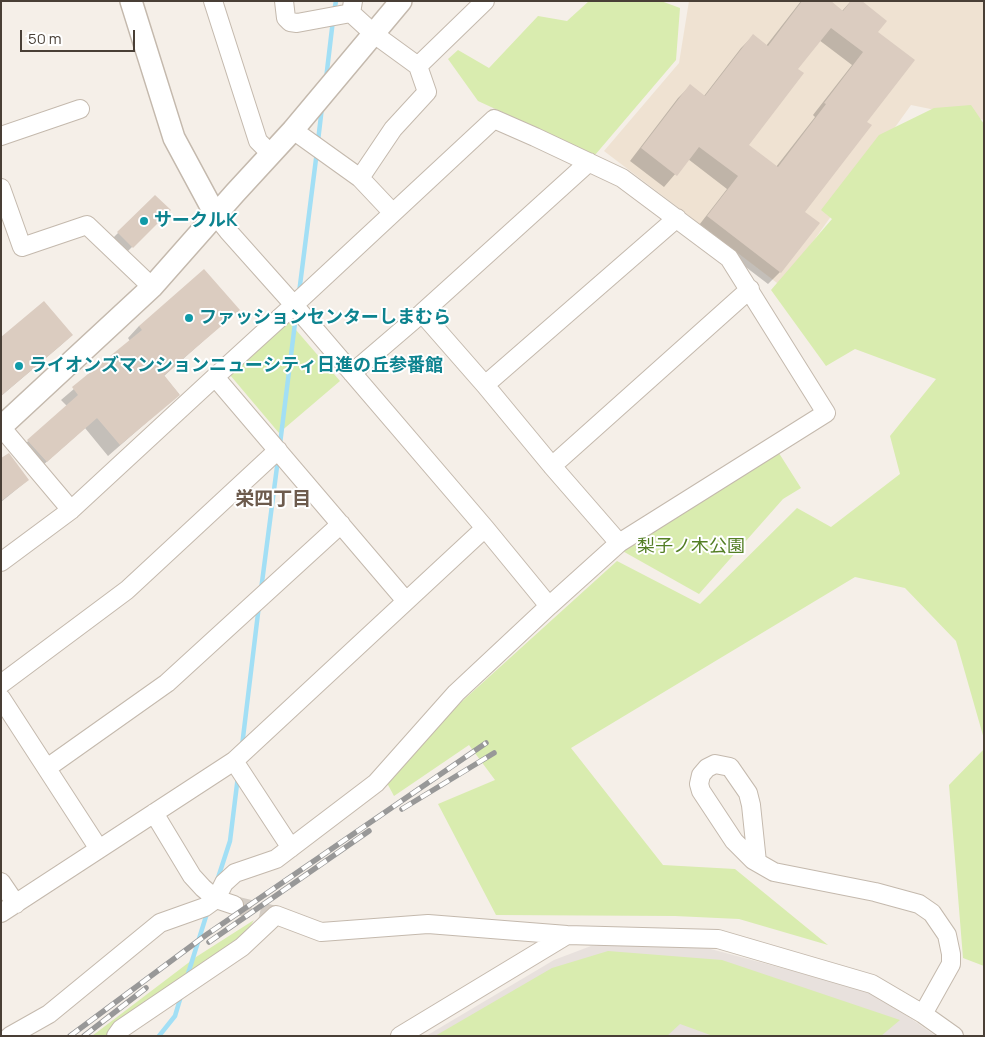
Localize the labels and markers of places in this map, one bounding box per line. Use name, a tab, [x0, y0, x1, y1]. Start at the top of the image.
place label: サークルK	[154, 210, 238, 232]
marker: サークルK	[138, 215, 150, 227]
place label: ファッションセンターしまむら	[199, 307, 451, 329]
marker: ファッションセンターしまむら	[183, 312, 195, 324]
place label: ライオンズマンションニューシティ日進の丘参番館	[29, 355, 443, 377]
marker: ライオンズマンションニューシティ日進の丘参番館	[13, 360, 25, 372]

